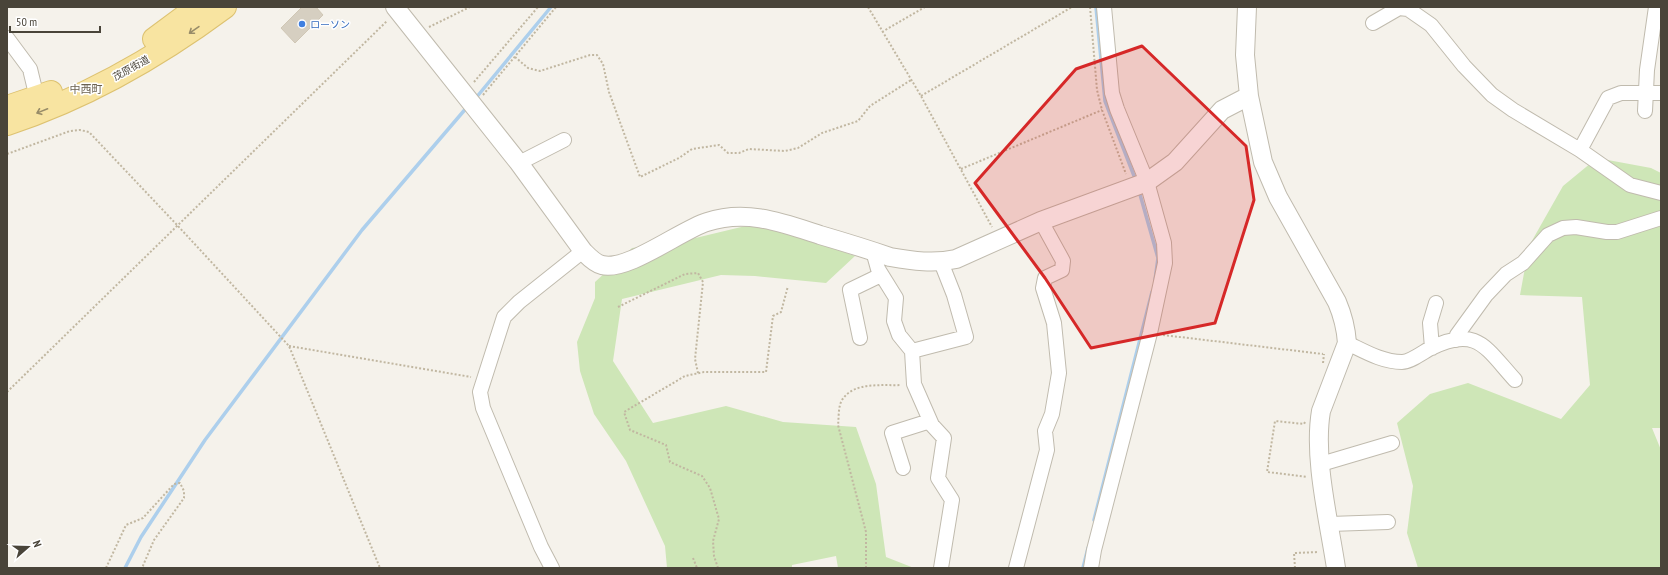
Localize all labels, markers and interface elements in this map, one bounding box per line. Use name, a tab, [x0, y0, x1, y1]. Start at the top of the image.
scale bar	[10, 8, 100, 34]
text: 50 m	[16, 14, 37, 29]
place label: ローソン	[310, 18, 350, 31]
marker: ローソン	[297, 19, 307, 29]
one-way arrow	[188, 26, 199, 34]
street label: 茂原街道	[110, 53, 152, 83]
district label: 中西町	[70, 82, 103, 96]
one-way arrow	[37, 108, 49, 115]
north arrow	[8, 527, 48, 567]
text: N	[30, 538, 45, 549]

